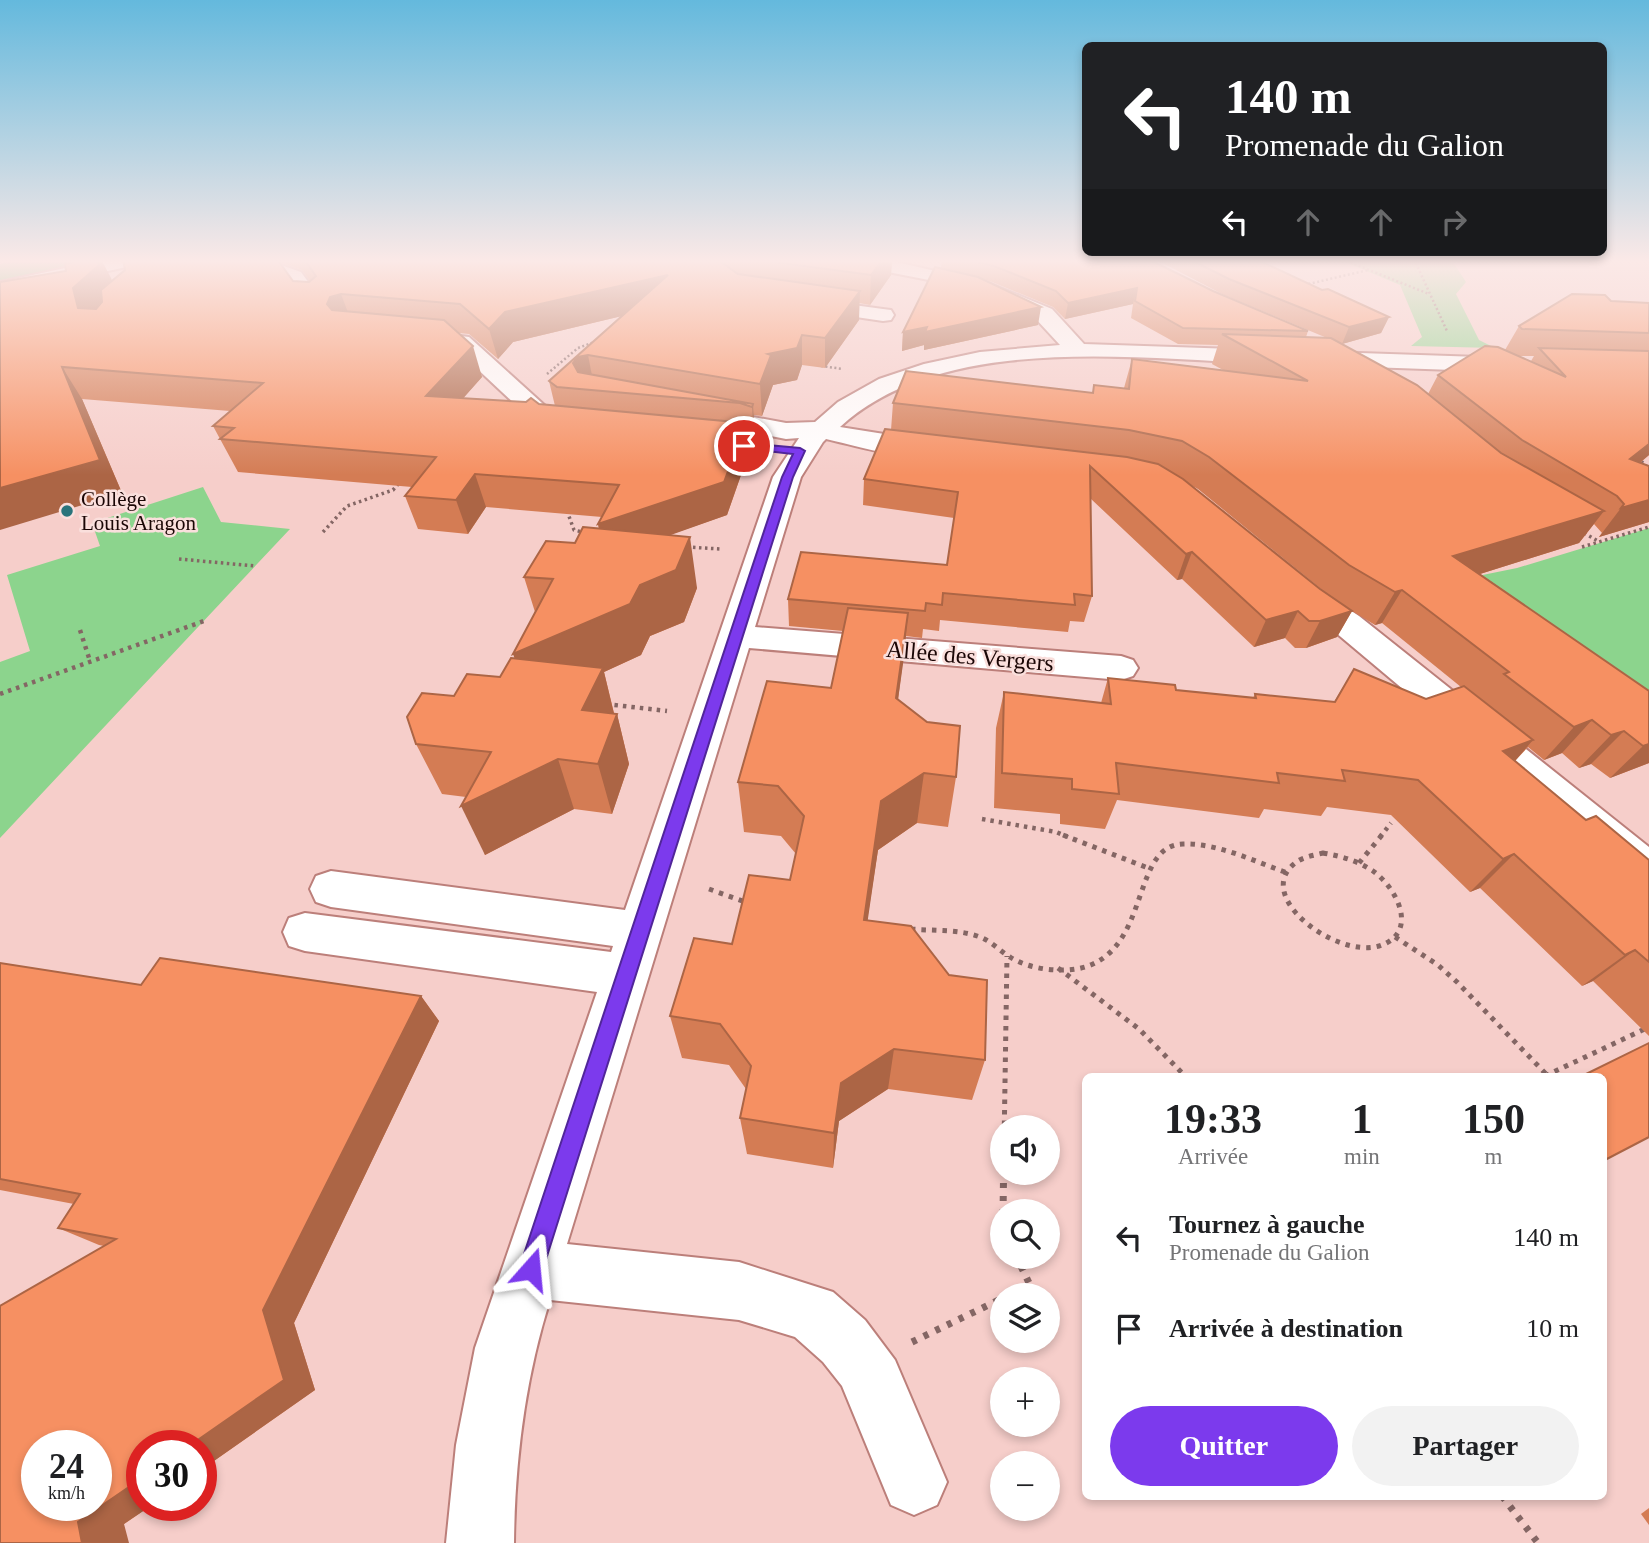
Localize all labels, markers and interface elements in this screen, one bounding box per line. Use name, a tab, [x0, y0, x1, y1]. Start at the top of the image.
text: 140 m	[1225, 69, 1352, 124]
icon: left	[1110, 70, 1201, 161]
text: Promenade du Galion	[1225, 127, 1504, 163]
icon: left	[1216, 203, 1254, 241]
icon: ahead	[1289, 203, 1327, 241]
icon: ahead	[1362, 203, 1400, 241]
icon: right	[1435, 203, 1473, 241]
pin	[714, 416, 774, 476]
icon: arrive	[725, 427, 763, 465]
place label: Collège Louis Aragon	[81, 487, 196, 535]
marker: Collège Louis Aragon	[59, 503, 75, 519]
street label: Allée des Vergers	[885, 636, 1055, 676]
text: 19:33	[1164, 1096, 1262, 1142]
text: 1	[1351, 1096, 1372, 1142]
text: 150	[1462, 1096, 1525, 1142]
map controls	[990, 1115, 1060, 1521]
button: sound	[990, 1115, 1060, 1185]
text: Arrivée	[1178, 1144, 1248, 1169]
text: min	[1344, 1144, 1380, 1169]
text: m	[1484, 1144, 1502, 1169]
button: search	[990, 1199, 1060, 1269]
text: Tournez à gauche	[1169, 1210, 1365, 1239]
icon: left	[1110, 1219, 1148, 1257]
text: 140 m	[1513, 1223, 1579, 1252]
position arrow	[494, 1232, 568, 1306]
text: Promenade du Galion	[1169, 1240, 1370, 1265]
button: layers	[990, 1283, 1060, 1353]
icon: arrive	[1110, 1310, 1148, 1348]
text: Arrivée à destination	[1169, 1314, 1403, 1343]
text: 10 m	[1526, 1314, 1579, 1343]
button: +	[990, 1367, 1060, 1437]
button: Quitter	[1110, 1406, 1338, 1486]
button: Partager	[1352, 1406, 1579, 1486]
speed limit sign: 30	[126, 1430, 217, 1521]
text: 24	[49, 1447, 84, 1486]
button: −	[990, 1451, 1060, 1521]
text: km/h	[48, 1483, 85, 1503]

